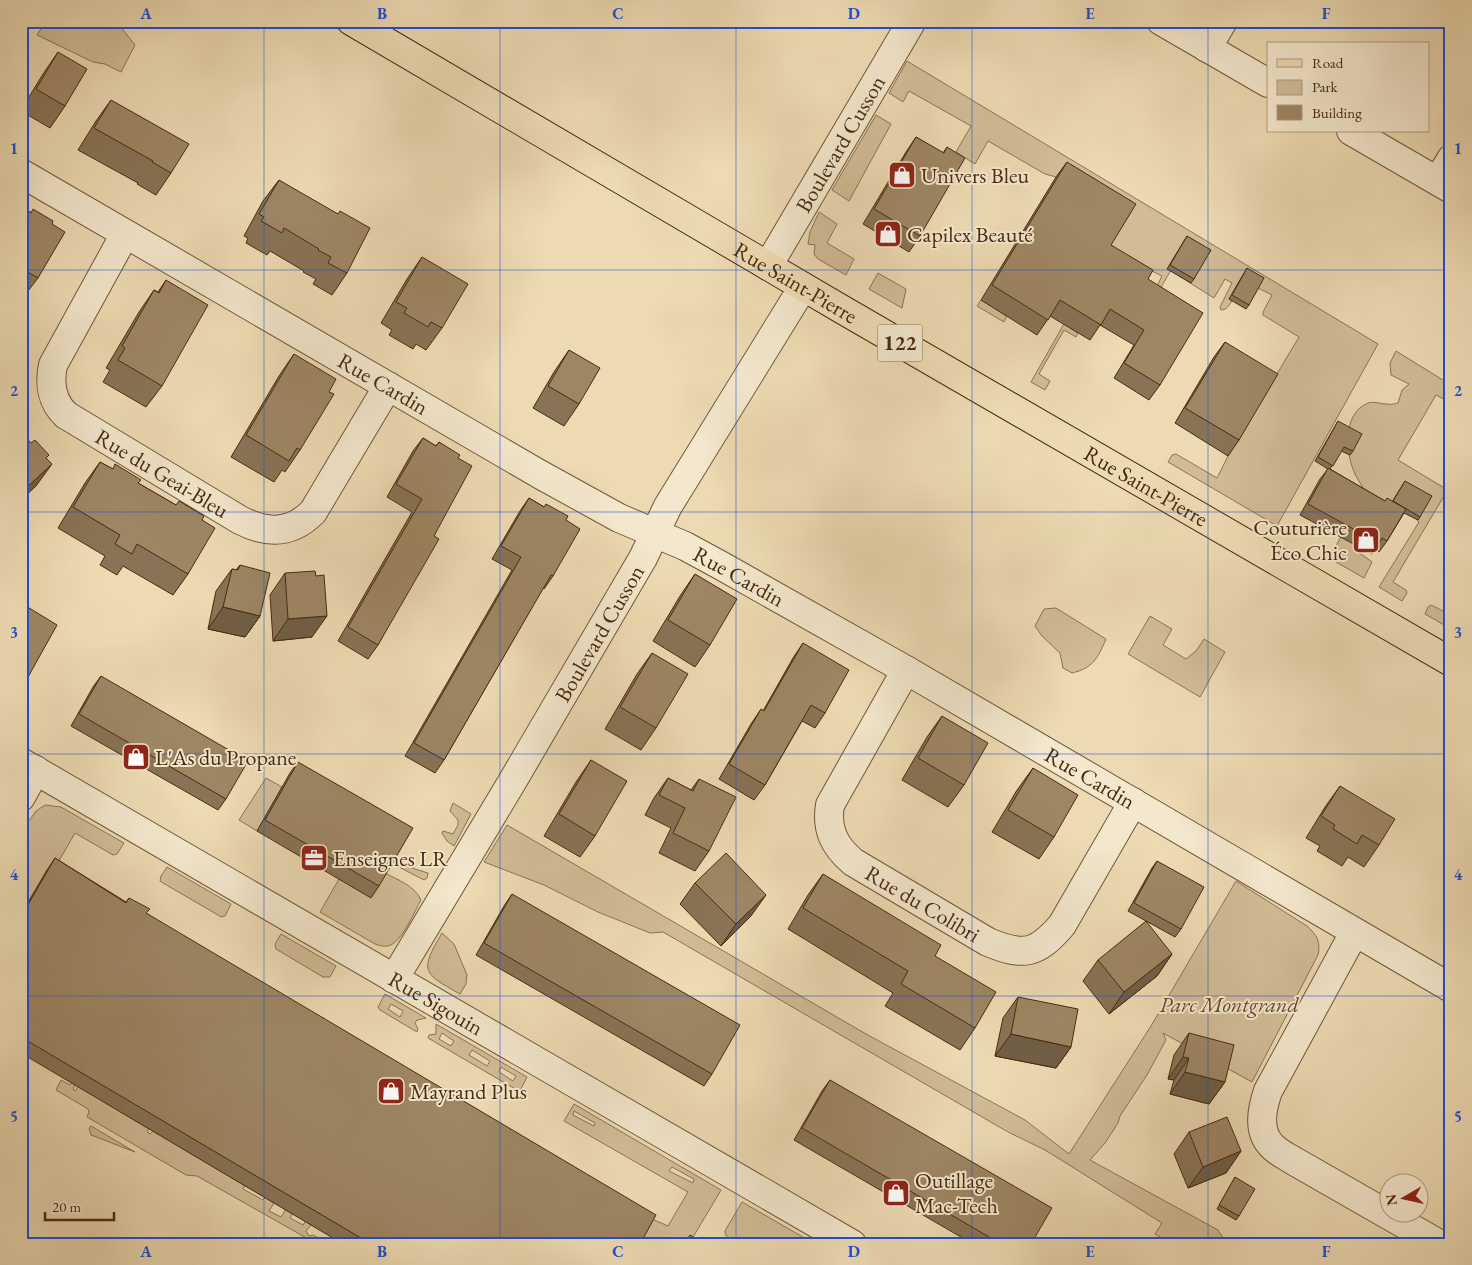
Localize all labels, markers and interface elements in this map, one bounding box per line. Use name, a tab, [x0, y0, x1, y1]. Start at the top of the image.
text: A	[139, 3, 152, 24]
text: B	[377, 3, 387, 24]
text: C	[612, 3, 624, 24]
text: D	[848, 3, 860, 24]
text: E	[1085, 3, 1095, 24]
text: F	[1322, 3, 1331, 24]
legend	[1267, 42, 1430, 132]
text: Road	[1312, 53, 1344, 72]
street label: Boulevard Cusson	[789, 70, 892, 218]
text: Park	[1312, 77, 1339, 96]
text: Building	[1312, 103, 1362, 122]
text: 1	[10, 138, 18, 159]
text: 1	[1454, 138, 1462, 159]
shop icon: Univers Bleu	[887, 160, 917, 190]
place label: Univers Bleu	[921, 161, 1030, 190]
shop icon: Capilex Beauté	[873, 219, 903, 249]
place label: Capilex Beauté	[907, 220, 1033, 249]
street label: Rue Saint-Pierre	[729, 235, 863, 331]
road number: 122	[878, 324, 922, 362]
street label: Rue Cardin	[332, 346, 434, 422]
text: 2	[10, 380, 19, 401]
text: 2	[1454, 380, 1463, 401]
street label: Rue du Geai-Bleu	[90, 422, 234, 525]
street label: Rue Saint-Pierre	[1079, 439, 1214, 534]
place label: Couturière Éco Chic	[1253, 513, 1347, 567]
shop icon: Couturière Éco Chic	[1351, 525, 1381, 555]
street label: Rue Cardin	[688, 539, 790, 614]
street label: Boulevard Cusson	[548, 559, 651, 707]
text: 3	[10, 622, 18, 643]
text: 3	[1454, 622, 1462, 643]
street label: Rue Cardin	[1040, 740, 1141, 816]
shop icon: L'As du Propane	[121, 742, 151, 772]
place label: L'As du Propane	[155, 743, 297, 772]
office icon: Enseignes LR	[299, 843, 329, 873]
place label: Enseignes LR	[333, 844, 448, 873]
street label: Rue du Colibri	[860, 859, 985, 949]
text: 4	[10, 864, 19, 885]
text: 4	[1454, 864, 1463, 885]
street label: Rue Sigouin	[383, 964, 489, 1042]
park label: Parc Montgrand	[1159, 990, 1299, 1019]
shop icon: Mayrand Plus	[376, 1076, 406, 1106]
place label: Mayrand Plus	[410, 1077, 527, 1106]
text: 5	[10, 1106, 18, 1127]
text: 5	[1454, 1106, 1462, 1127]
place label: Outillage Mac-Tech	[915, 1166, 998, 1220]
north arrow	[1380, 1172, 1430, 1222]
shop icon: Outillage Mac-Tech	[881, 1178, 911, 1208]
scale bar	[45, 1190, 114, 1222]
text: N	[1381, 1192, 1401, 1207]
text: 20 m	[52, 1197, 81, 1216]
text: A	[139, 1241, 152, 1262]
text: B	[377, 1241, 387, 1262]
text: C	[612, 1241, 624, 1262]
text: D	[848, 1241, 860, 1262]
text: E	[1085, 1241, 1095, 1262]
text: F	[1322, 1241, 1331, 1262]

